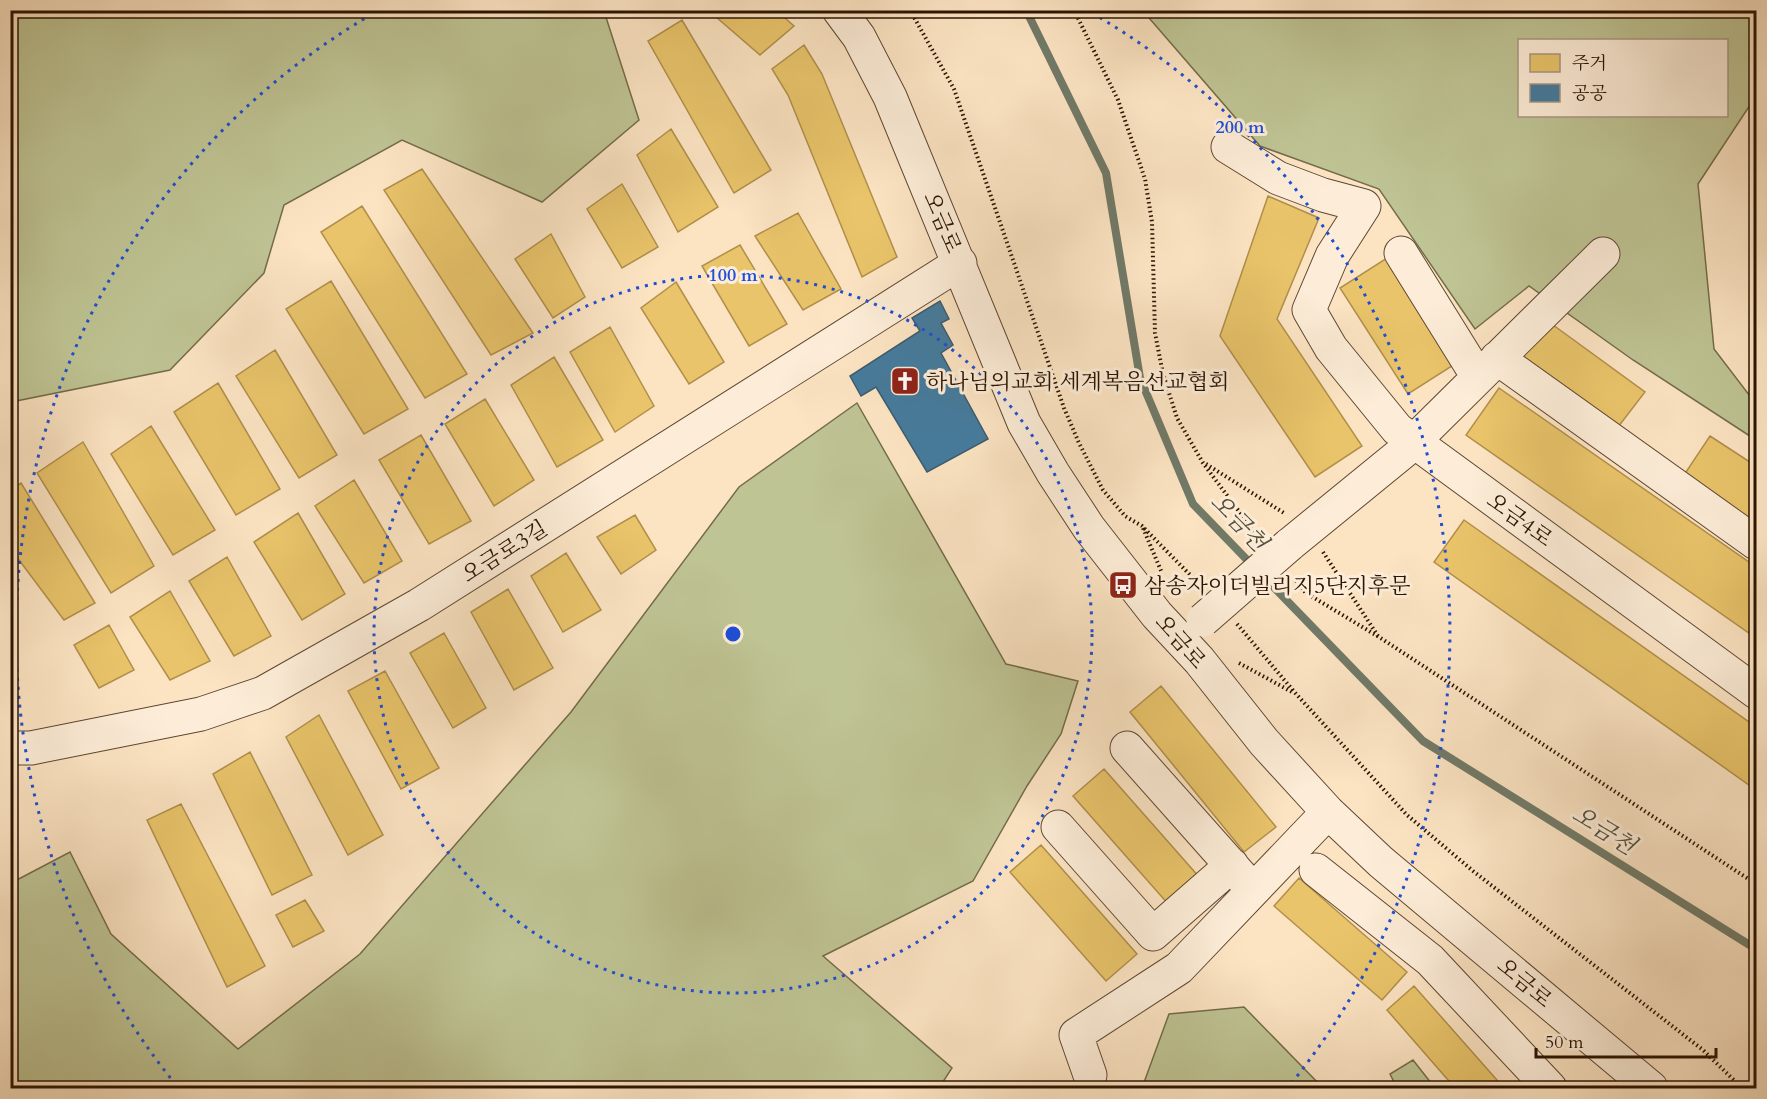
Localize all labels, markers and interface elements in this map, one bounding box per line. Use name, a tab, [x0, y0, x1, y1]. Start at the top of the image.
legend	[1518, 39, 1728, 117]
text: 주거	[1572, 51, 1607, 76]
text: 공공	[1572, 81, 1607, 106]
text: 200 m	[1215, 115, 1265, 140]
street label: 오금로	[916, 187, 968, 258]
text: 100 m	[708, 263, 758, 288]
church icon: 하나님의교회 세계복음선교협회	[889, 365, 921, 397]
place label: 하나님의교회 세계복음선교협회	[926, 367, 1229, 397]
water label: 오금천	[1203, 486, 1276, 560]
street label: 오금4로	[1480, 486, 1559, 554]
street label: 오금로3길	[456, 514, 553, 590]
bus stop icon: 삼송자이더빌리지5단지후문	[1107, 569, 1139, 601]
place label: 삼송자이더빌리지5단지후문	[1144, 571, 1410, 601]
street label: 오금로	[1148, 608, 1212, 676]
centre of rings	[723, 624, 743, 644]
water label: 오금천	[1565, 798, 1644, 864]
street label: 오금로	[1490, 951, 1558, 1015]
scale bar	[1536, 1021, 1716, 1059]
text: 50 m	[1545, 1030, 1584, 1055]

